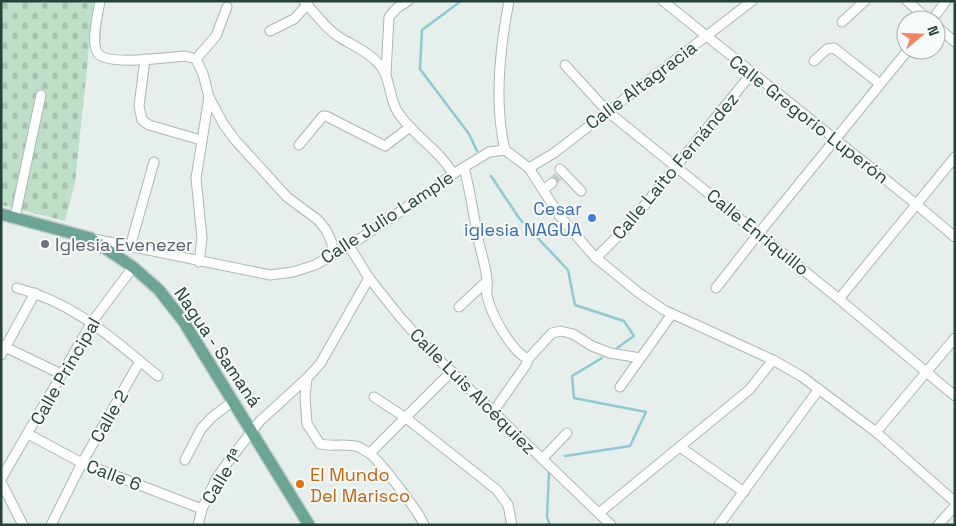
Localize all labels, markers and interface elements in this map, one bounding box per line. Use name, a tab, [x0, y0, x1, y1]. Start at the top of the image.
north arrow	[896, 10, 946, 60]
text: N	[923, 23, 943, 38]
street label: Calle Altagracia	[581, 36, 701, 134]
street label: Calle Gregorio Luperón	[725, 50, 893, 188]
street label: Calle Laito Fernández	[607, 88, 743, 244]
street label: Calle Julio Lample	[316, 165, 458, 269]
street label: Calle Enriquillo	[702, 184, 814, 280]
place label: Cesar iglesia NAGUA	[464, 197, 582, 241]
marker: Cesar iglesia NAGUA	[586, 212, 598, 224]
place label: Iglesia Evenezer	[55, 233, 193, 256]
marker: Iglesia Evenezer	[39, 238, 51, 250]
street label: Nagua - Samaná	[169, 283, 267, 411]
street label: Calle Principal	[25, 313, 105, 429]
street label: Calle Luis Alcéquiez	[405, 323, 541, 459]
street label: Calle 2	[85, 386, 133, 446]
street label: Calle 1ª	[196, 444, 248, 508]
street label: Calle 6	[83, 454, 145, 496]
place label: El Mundo Del Marisco	[310, 463, 410, 507]
marker: El Mundo Del Marisco	[294, 478, 306, 490]

